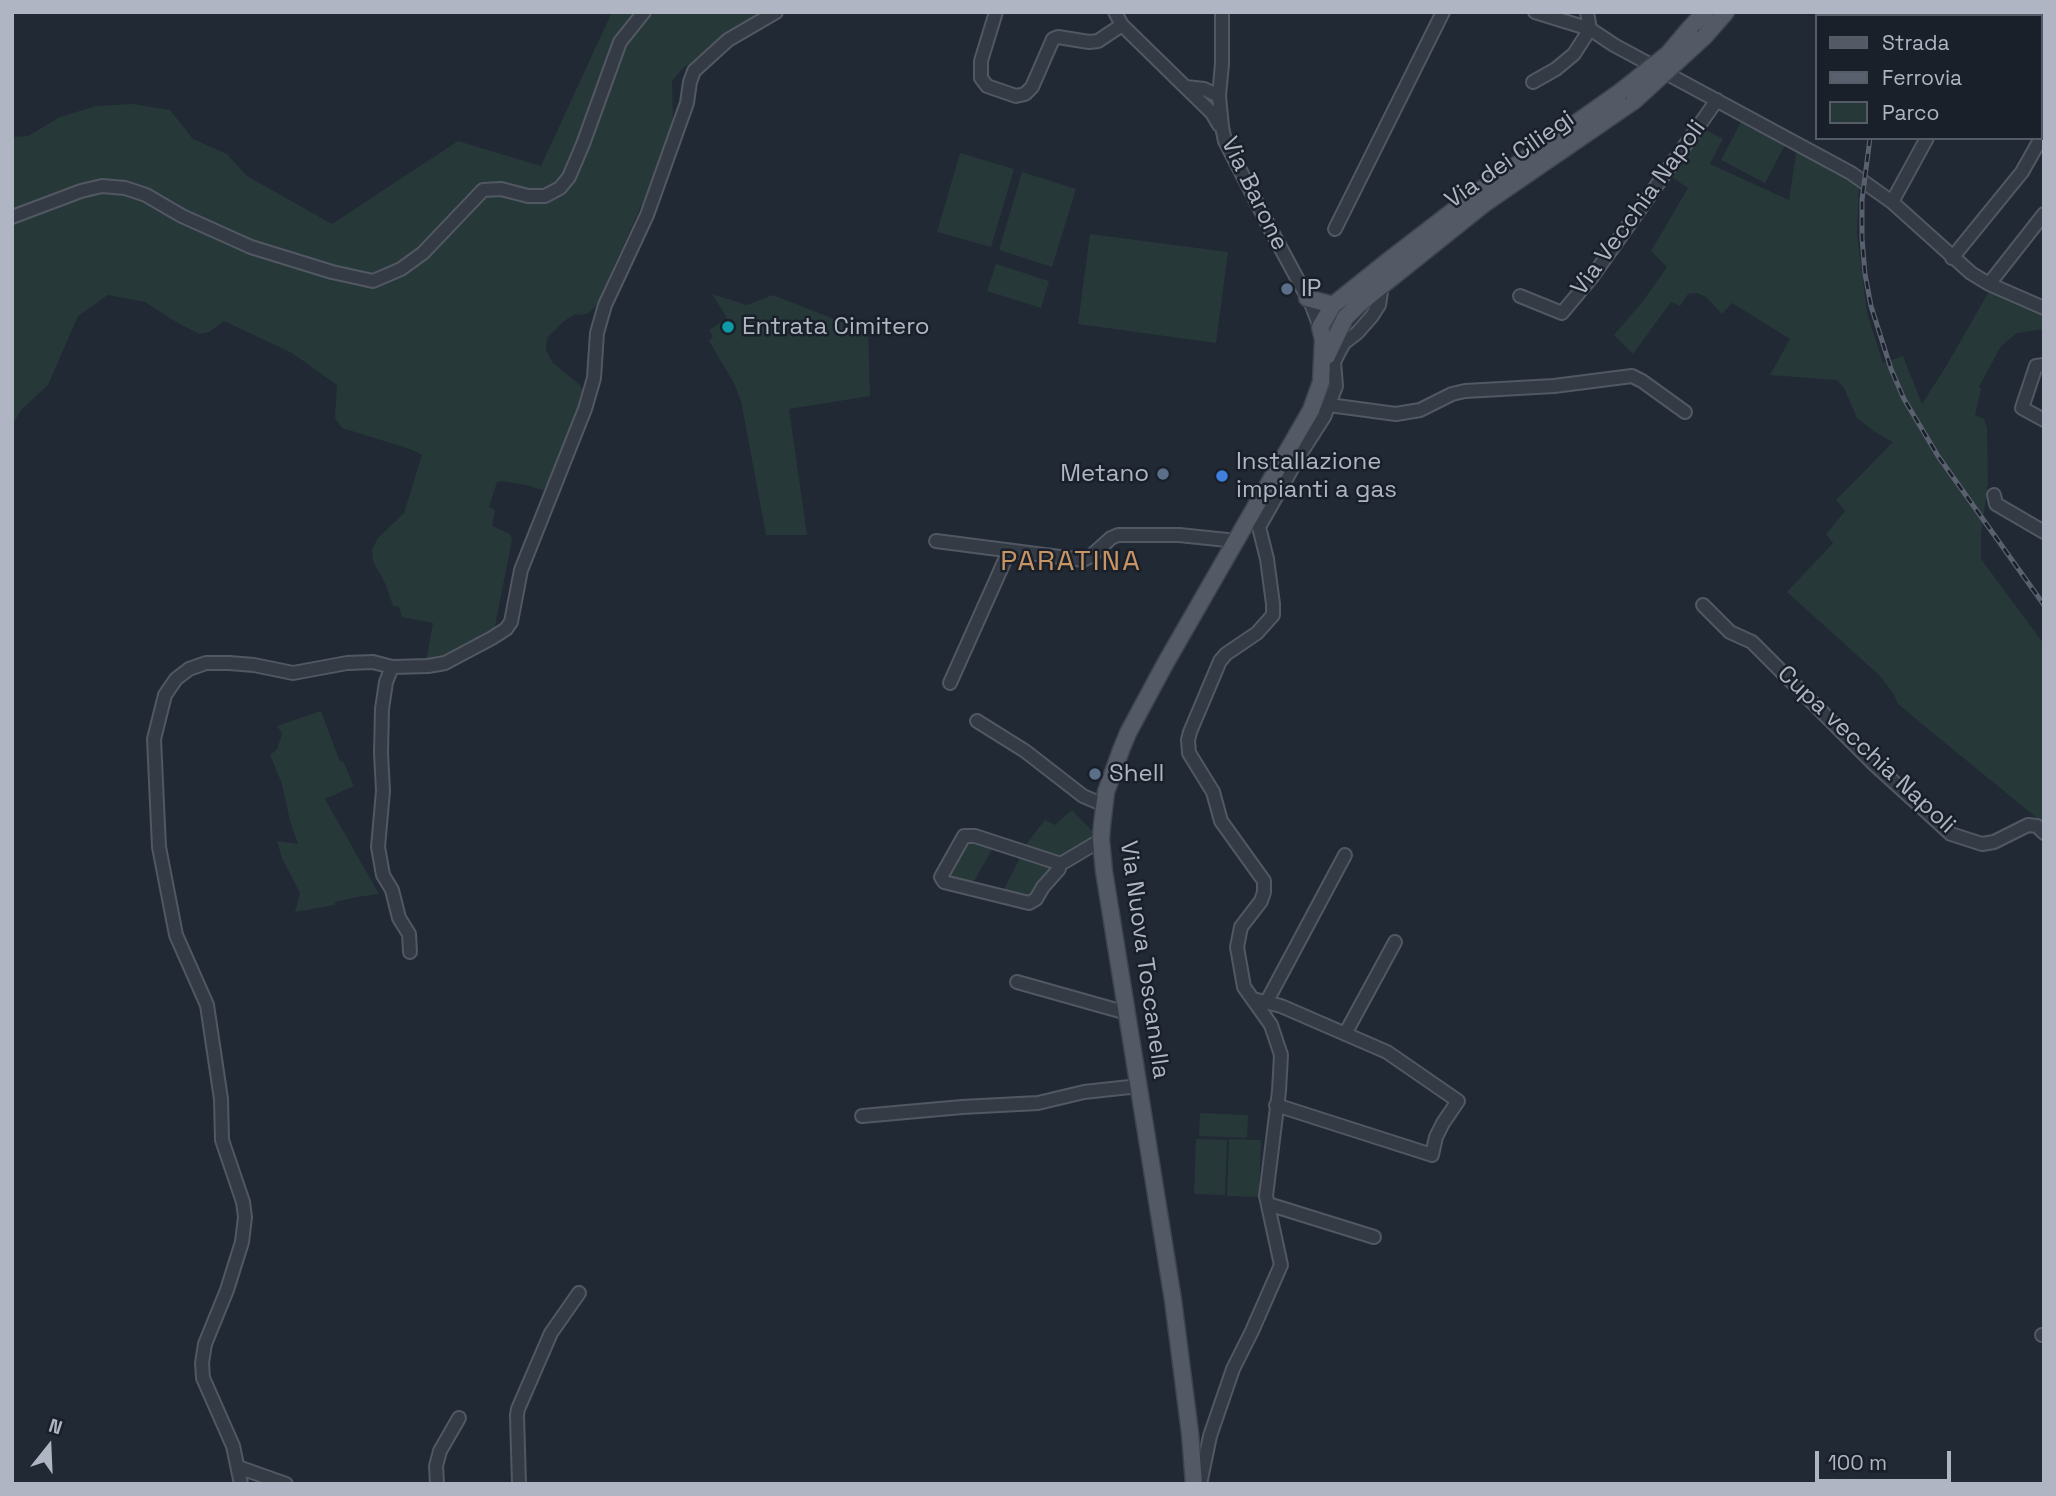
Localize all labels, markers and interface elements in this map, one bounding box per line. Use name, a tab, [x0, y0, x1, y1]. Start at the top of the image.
legend	[1814, 14, 2042, 140]
text: Strada	[1882, 29, 1949, 56]
text: Ferrovia	[1882, 64, 1962, 91]
text: Parco	[1882, 99, 1940, 126]
street label: Via dei Ciliegi	[1440, 105, 1580, 215]
street label: Via Vecchia Napoli	[1566, 115, 1712, 301]
street label: Via Barone	[1214, 133, 1294, 255]
place label: IP	[1301, 275, 1321, 303]
marker: IP	[1279, 281, 1295, 297]
place label: Entrata Cimitero	[742, 313, 930, 341]
marker: Entrata Cimitero	[720, 319, 736, 335]
place label: Installazione impianti a gas	[1236, 448, 1397, 504]
place label: Metano	[1060, 460, 1149, 488]
marker: Metano	[1155, 466, 1171, 482]
marker: Installazione impianti a gas	[1214, 468, 1230, 484]
district label: PARATINA	[1001, 545, 1141, 579]
street label: Cupa vecchia Napoli	[1771, 660, 1961, 840]
place label: Shell	[1109, 760, 1164, 788]
marker: Shell	[1087, 766, 1103, 782]
street label: Via Nuova Toscanella	[1113, 839, 1175, 1081]
north arrow	[14, 1412, 84, 1482]
text: N	[46, 1413, 66, 1440]
scale bar	[1818, 1436, 1954, 1480]
text: 100 m	[1828, 1449, 1887, 1476]

